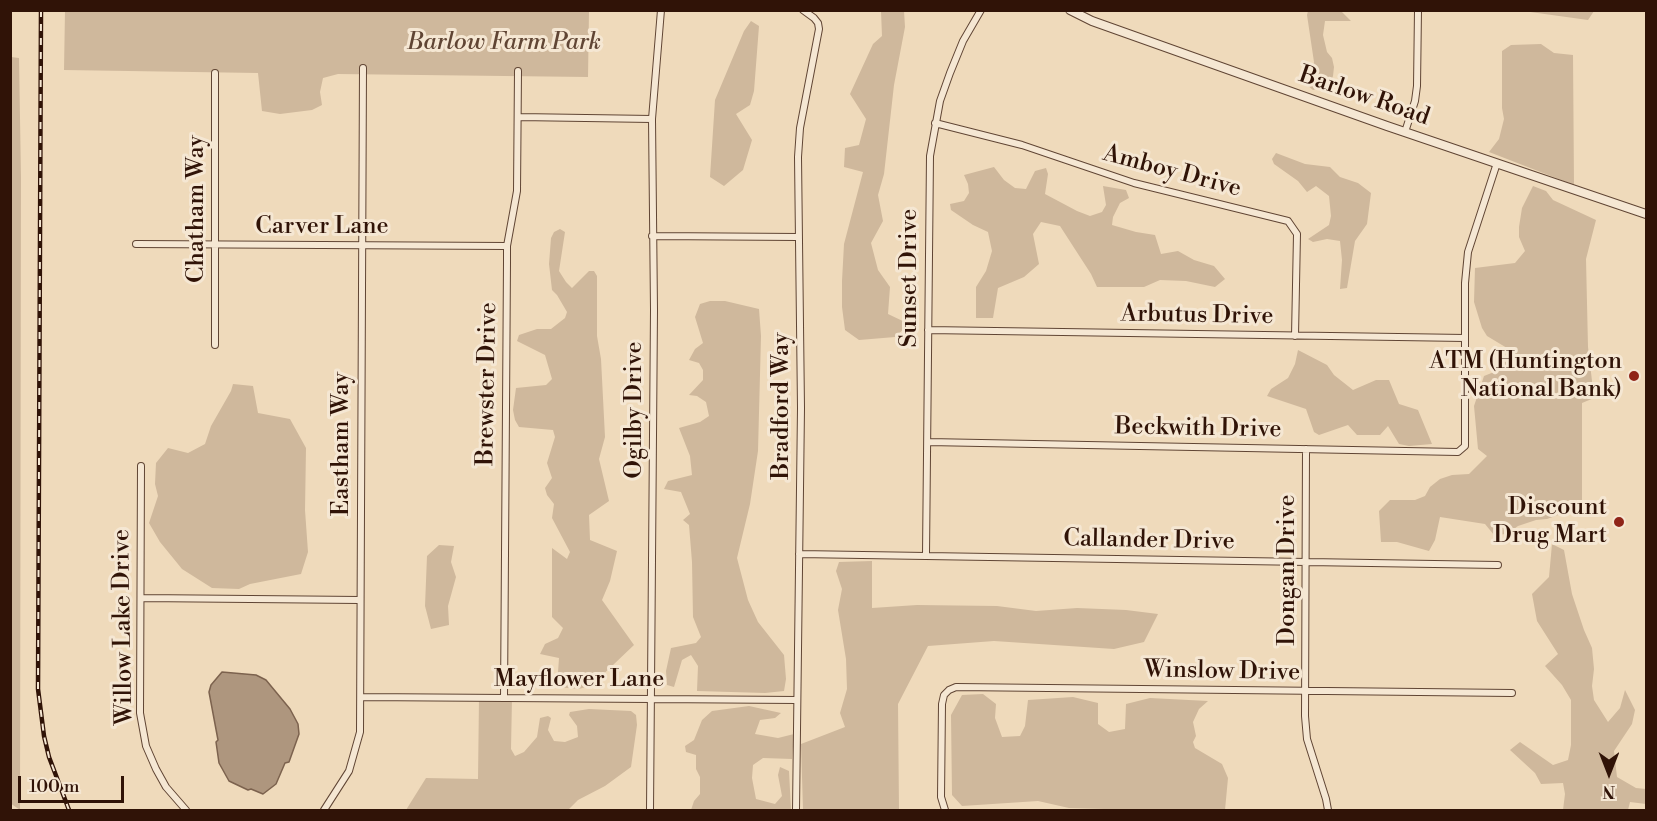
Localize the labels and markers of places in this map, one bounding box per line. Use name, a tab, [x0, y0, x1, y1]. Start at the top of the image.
place label: ATM (Huntington National Bank)	[1429, 348, 1622, 404]
marker: ATM (Huntington National Bank)	[1627, 369, 1641, 383]
place label: Discount Drug Mart	[1493, 494, 1607, 550]
marker: Discount Drug Mart	[1612, 515, 1626, 529]

